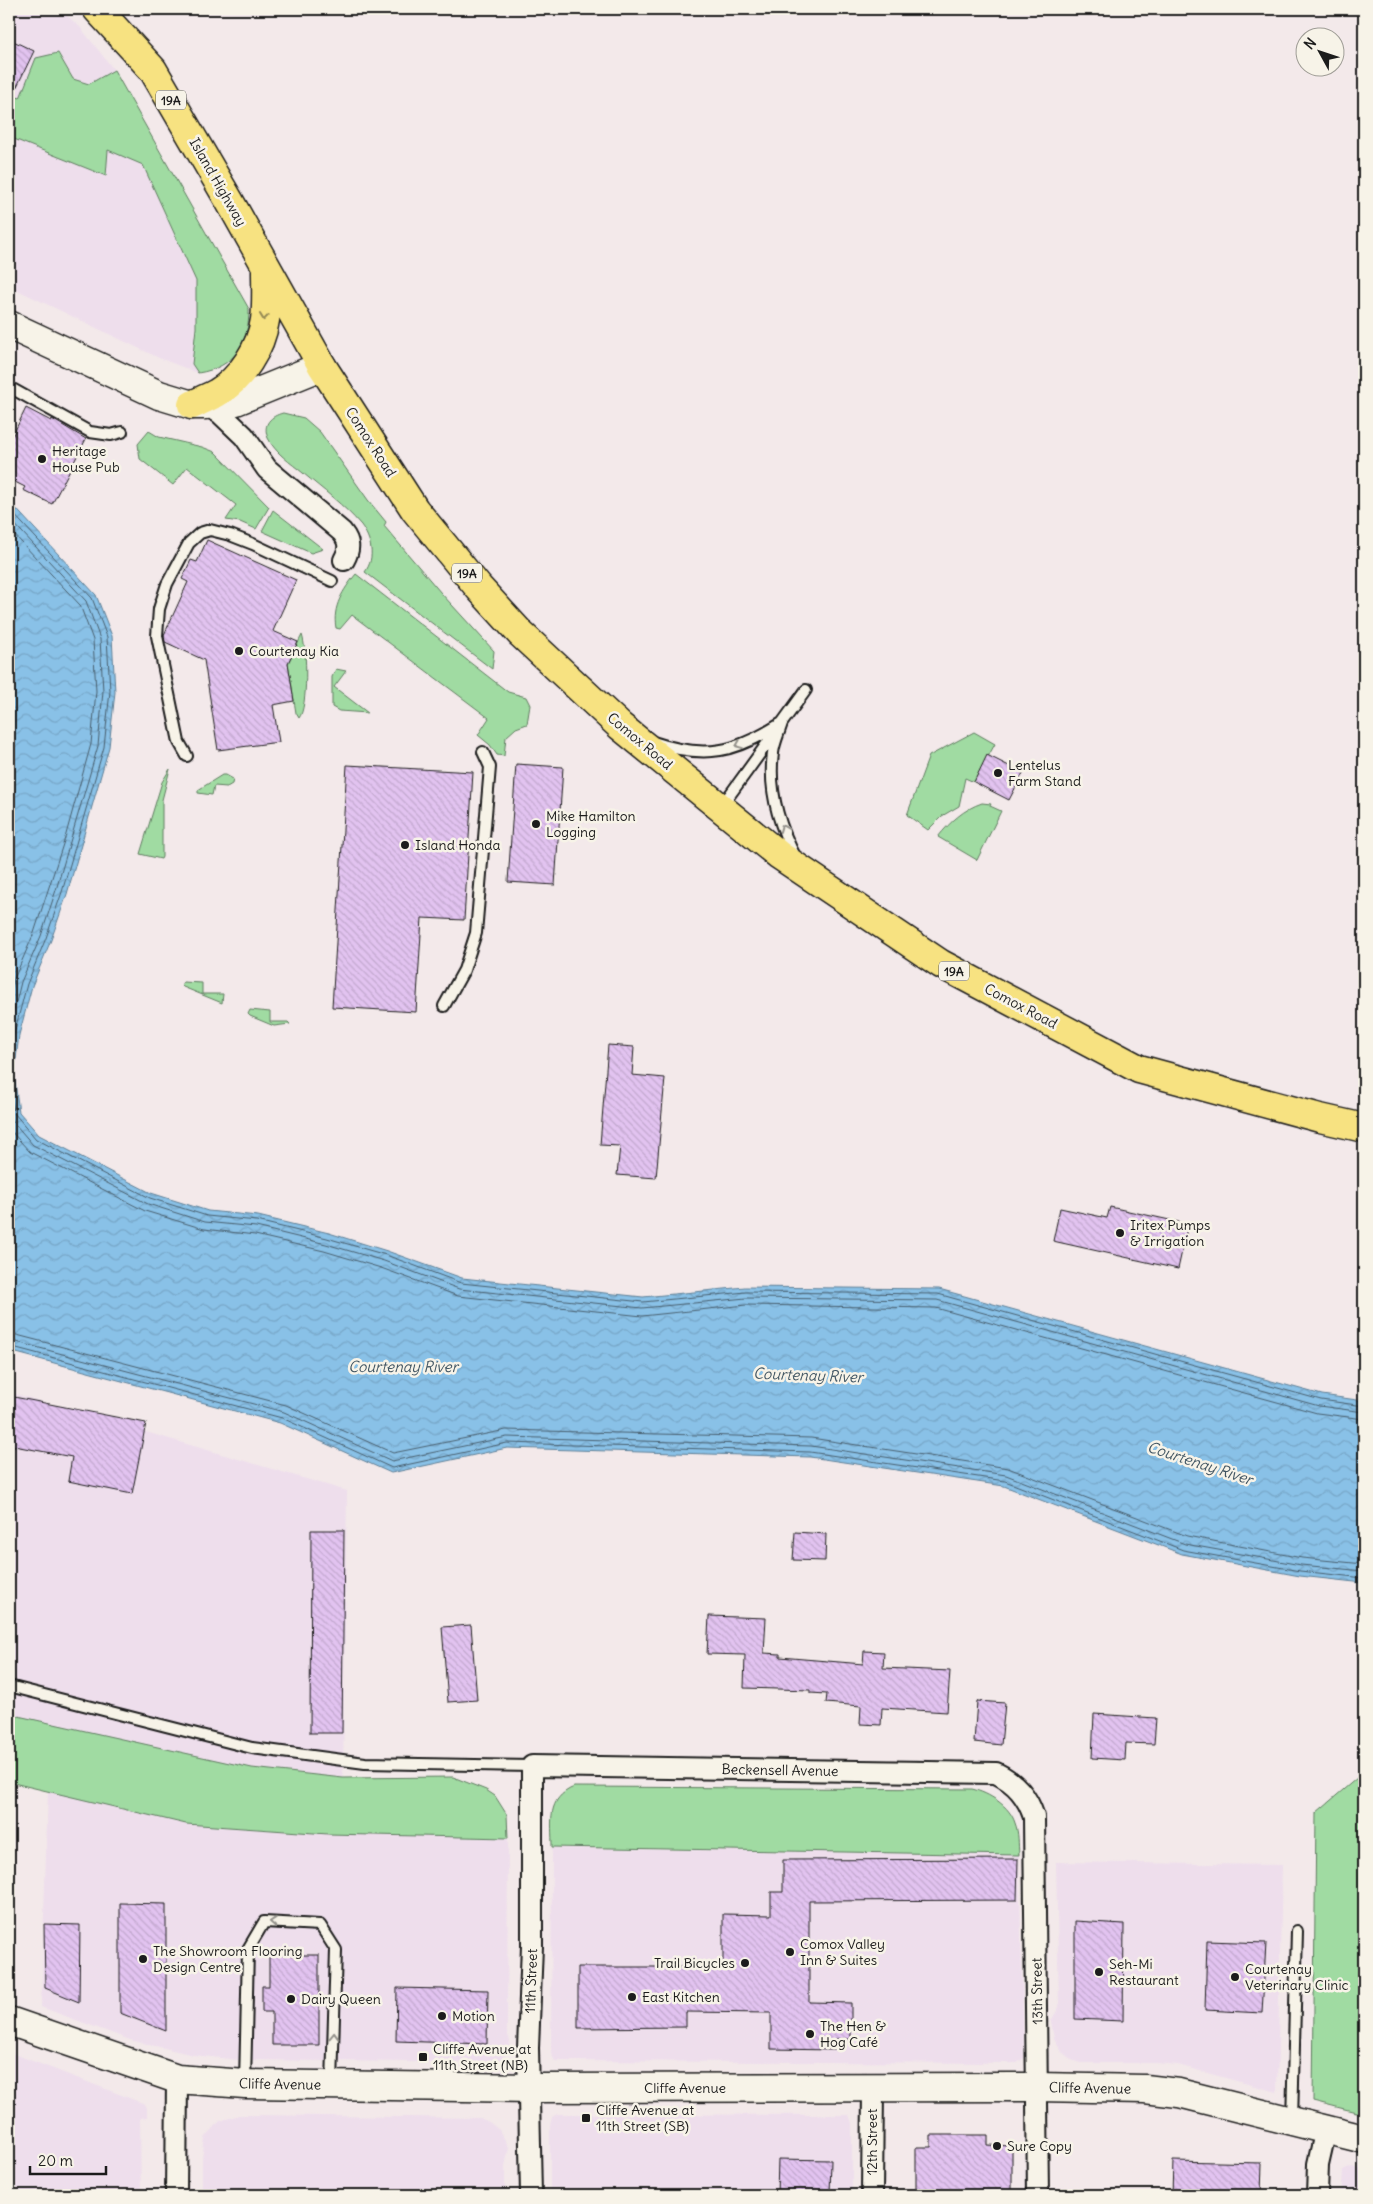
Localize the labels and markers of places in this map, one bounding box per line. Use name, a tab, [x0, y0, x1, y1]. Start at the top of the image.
place label: Heritage House Pub	[52, 442, 120, 476]
marker: Heritage House Pub	[36, 453, 48, 465]
place label: Courtenay Kia	[249, 642, 339, 660]
marker: Courtenay Kia	[233, 645, 245, 657]
place label: Lentelus Farm Stand	[1008, 756, 1081, 790]
marker: Lentelus Farm Stand	[992, 767, 1004, 779]
place label: Mike Hamilton Logging	[546, 807, 636, 841]
marker: Mike Hamilton Logging	[530, 818, 542, 830]
place label: Island Honda	[415, 836, 501, 854]
marker: Island Honda	[399, 839, 411, 851]
place label: Iritex Pumps & Irrigation	[1130, 1216, 1210, 1250]
marker: Iritex Pumps & Irrigation	[1114, 1227, 1126, 1239]
place label: Comox Valley Inn & Suites	[800, 1935, 885, 1969]
place label: The Showroom Flooring Design Centre	[153, 1942, 303, 1976]
marker: Comox Valley Inn & Suites	[784, 1946, 796, 1958]
marker: The Showroom Flooring Design Centre	[137, 1953, 149, 1965]
place label: Trail Bicycles	[654, 1954, 735, 1972]
place label: Seh-Mi Restaurant	[1109, 1955, 1179, 1989]
marker: Trail Bicycles	[739, 1957, 751, 1969]
place label: Courtenay Veterinary Clinic	[1245, 1960, 1349, 1994]
marker: Seh-Mi Restaurant	[1093, 1966, 1105, 1978]
marker: Courtenay Veterinary Clinic	[1229, 1971, 1241, 1983]
place label: East Kitchen	[642, 1988, 720, 2006]
place label: Dairy Queen	[301, 1990, 381, 2008]
marker: East Kitchen	[626, 1991, 638, 2003]
marker: Dairy Queen	[285, 1993, 297, 2005]
place label: Motion	[452, 2007, 495, 2025]
marker: Motion	[436, 2010, 448, 2022]
place label: The Hen & Hog Café	[820, 2017, 886, 2051]
marker: The Hen & Hog Café	[804, 2028, 816, 2040]
place label: Cliffe Avenue at 11th Street (NB)	[433, 2040, 531, 2074]
marker: Cliffe Avenue at 11th Street (NB)	[417, 2051, 429, 2063]
place label: Cliffe Avenue at 11th Street (SB)	[596, 2101, 694, 2135]
marker: Cliffe Avenue at 11th Street (SB)	[580, 2112, 592, 2124]
place label: Sure Copy	[1007, 2137, 1072, 2155]
marker: Sure Copy	[991, 2140, 1003, 2152]

